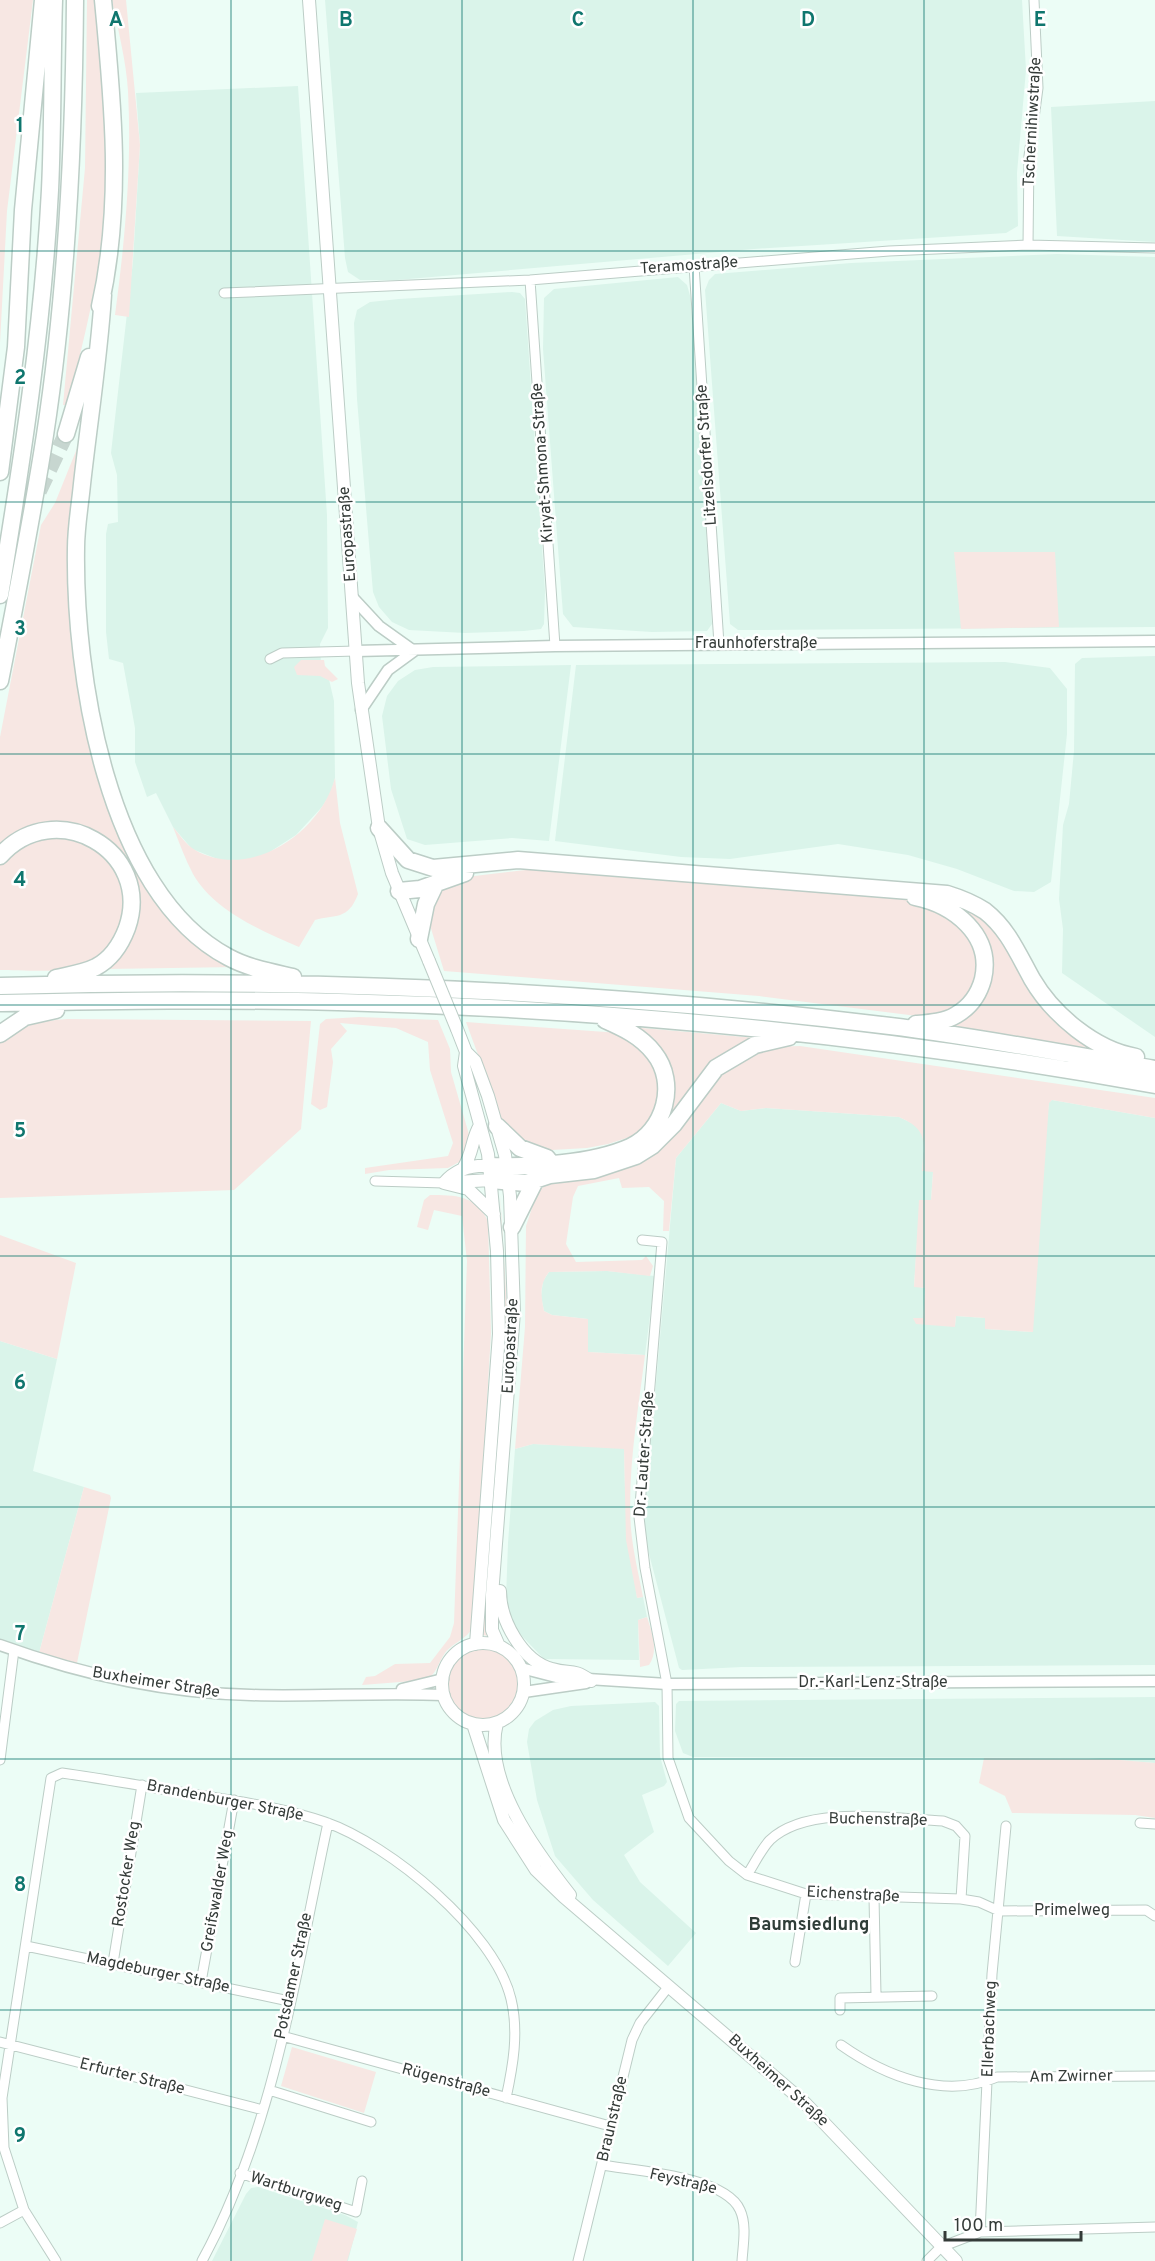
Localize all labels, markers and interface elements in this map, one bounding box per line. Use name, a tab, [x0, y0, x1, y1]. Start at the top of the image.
text: A	[109, 8, 123, 34]
text: B	[339, 8, 353, 34]
text: C	[572, 8, 584, 34]
text: D	[801, 8, 815, 34]
text: E	[1034, 8, 1046, 34]
street label: Tschernihiwstraße	[1020, 57, 1046, 187]
text: 1	[16, 114, 24, 140]
street label: Teramostraße	[639, 253, 739, 279]
text: 2	[14, 366, 26, 392]
street label: Kiryat-Shmona-Straße	[527, 382, 559, 544]
street label: Litzelsdorfer Straße	[692, 384, 722, 526]
street label: Europastraße	[335, 486, 361, 582]
text: 3	[14, 617, 26, 643]
street label: Fraunhoferstraße	[695, 634, 817, 654]
text: 4	[14, 868, 26, 894]
text: 5	[14, 1119, 26, 1145]
street label: Europastraße	[499, 1298, 523, 1394]
text: 6	[14, 1371, 26, 1397]
street label: Dr.-Lauter-Straße	[631, 1390, 659, 1518]
text: 7	[15, 1622, 25, 1648]
street label: Buxheimer Straße	[91, 1663, 221, 1703]
street label: Dr.-Karl-Lenz-Straße	[798, 1673, 948, 1693]
street label: Brandenburger Straße	[145, 1776, 305, 1826]
street label: Buchenstraße	[828, 1809, 928, 1831]
street label: Rostocker Weg	[109, 1820, 145, 1928]
street label: Greifswalder Weg	[197, 1828, 239, 1954]
text: 8	[14, 1873, 26, 1899]
street label: Eichenstraße	[806, 1883, 900, 1907]
street label: Primelweg	[1034, 1901, 1110, 1921]
street label: Potsdamer Straße	[271, 1911, 317, 2041]
district label: Baumsiedlung	[749, 1914, 869, 1937]
street label: Magdeburger Straße	[85, 1948, 231, 1998]
street label: Ellerbachweg	[978, 1980, 1002, 2078]
street label: Buxheimer Straße	[723, 2030, 833, 2132]
street label: Erfurter Straße	[77, 2054, 187, 2100]
street label: Rügenstraße	[400, 2060, 492, 2102]
street label: Am Zwirner	[1029, 2066, 1113, 2088]
street label: Braunstraße	[593, 2074, 633, 2164]
text: 9	[14, 2124, 26, 2150]
street label: Feystraße	[647, 2165, 719, 2199]
street label: Wartburgweg	[247, 2168, 345, 2216]
scale bar	[945, 2204, 1082, 2242]
text: 100 m	[954, 2215, 1003, 2238]

